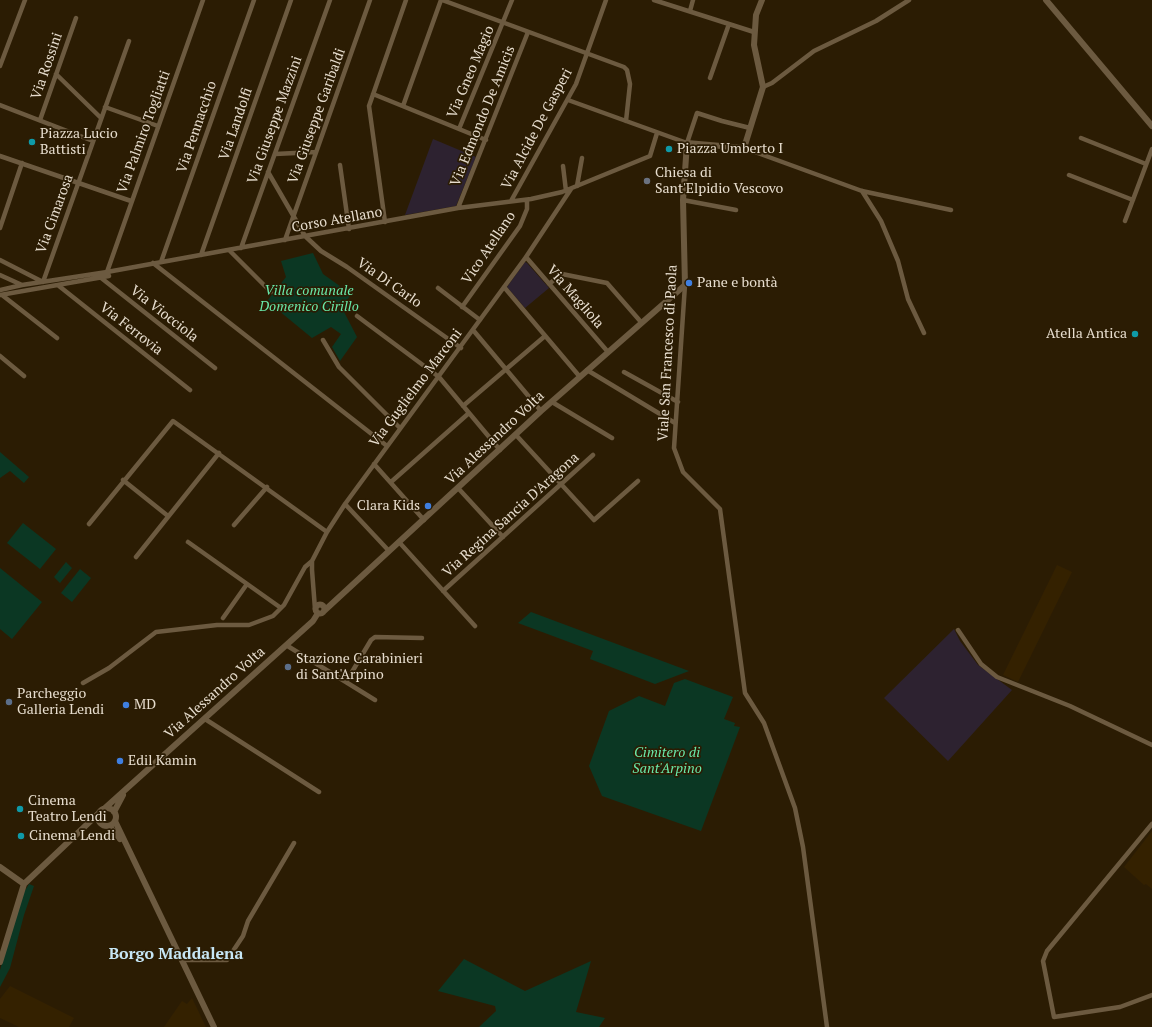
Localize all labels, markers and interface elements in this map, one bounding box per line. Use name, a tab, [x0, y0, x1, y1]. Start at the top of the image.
street label: Via Gneo Magio	[444, 23, 498, 121]
street label: Via Rossini	[28, 30, 66, 102]
street label: Via Edmondo De Amicis	[447, 43, 519, 189]
street label: Via Giuseppe Garibaldi	[285, 46, 349, 186]
street label: Via Giuseppe Mazzini	[244, 54, 306, 186]
street label: Via Alcide De Gasperi	[498, 66, 576, 192]
street label: Via Palmiro Togliatti	[114, 68, 174, 196]
street label: Via Pennacchio	[173, 79, 221, 175]
street label: Via Landolfi	[216, 86, 256, 162]
place label: Piazza Lucio Battisti	[40, 126, 118, 158]
marker: Piazza Lucio Battisti	[27, 137, 37, 147]
place label: Piazza Umberto I	[677, 141, 783, 157]
marker: Piazza Umberto I	[664, 144, 674, 154]
place label: Chiesa di Sant'Elpidio Vescovo	[655, 165, 783, 198]
street label: Via Cimarosa	[33, 172, 77, 256]
marker: Chiesa di Sant'Elpidio Vescovo	[642, 176, 652, 186]
street label: Corso Atellano	[290, 204, 384, 236]
street label: Vico Atellano	[459, 209, 519, 287]
street label: Via Di Carlo	[353, 255, 425, 311]
street label: Via Magliola	[543, 262, 607, 332]
street label: Viale San Francesco di Paola	[655, 264, 681, 442]
place label: Pane e bontà	[697, 275, 778, 291]
marker: Pane e bontà	[684, 278, 694, 288]
street label: Via Viocciola	[127, 282, 201, 346]
park label: Villa comunale Domenico Cirillo	[259, 283, 359, 316]
street label: Via Ferrovia	[96, 299, 166, 359]
street label: Via Guglielmo Marconi	[366, 326, 466, 450]
place label: Atella Antica	[1046, 326, 1127, 342]
marker: Atella Antica	[1130, 329, 1140, 339]
street label: Via Alessandro Volta	[442, 388, 548, 488]
street label: Via Regina Sancia D'Aragona	[439, 449, 583, 581]
place label: Clara Kids	[357, 498, 420, 514]
marker: Clara Kids	[423, 501, 433, 511]
street label: Via Alessandro Volta	[161, 643, 269, 743]
place label: Stazione Carabinieri di Sant'Arpino	[296, 651, 423, 684]
marker: Stazione Carabinieri di Sant'Arpino	[283, 662, 293, 672]
place label: Parcheggio Galleria Lendi	[17, 686, 104, 718]
marker: Parcheggio Galleria Lendi	[4, 697, 14, 707]
place label: MD	[134, 697, 156, 713]
marker: MD	[121, 700, 131, 710]
park label: Cimitero di Sant'Arpino	[632, 745, 702, 778]
place label: Edil Kamin	[128, 753, 196, 769]
marker: Edil Kamin	[115, 756, 125, 766]
place label: Cinema Teatro Lendi	[28, 793, 107, 826]
marker: Cinema Teatro Lendi	[15, 804, 25, 814]
place label: Cinema Lendi	[29, 828, 115, 844]
marker: Cinema Lendi	[16, 831, 26, 841]
district label: Borgo Maddalena	[109, 944, 243, 964]

